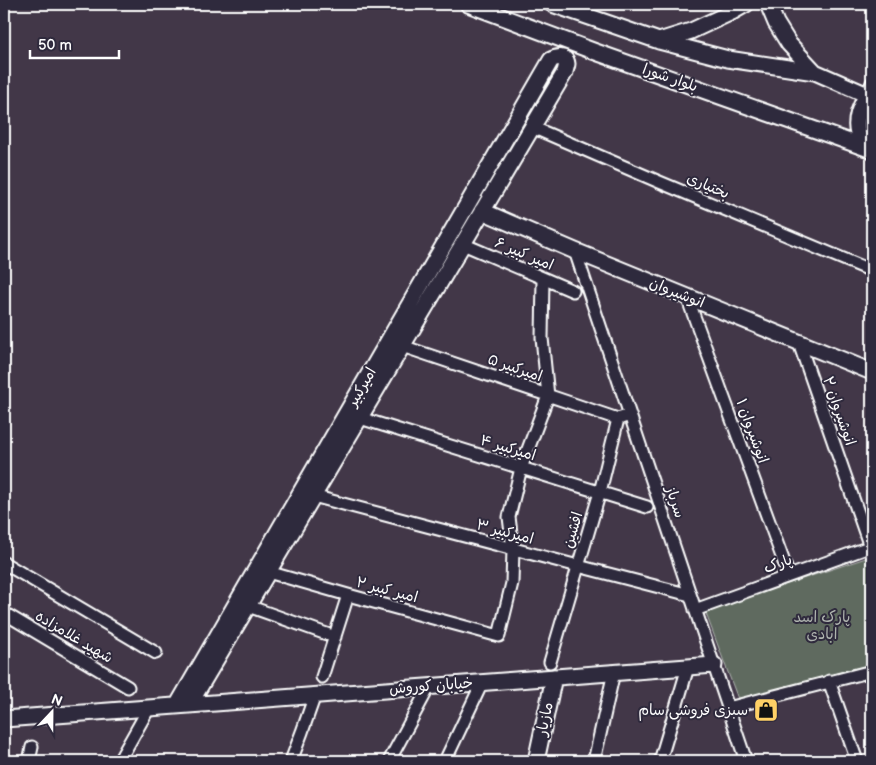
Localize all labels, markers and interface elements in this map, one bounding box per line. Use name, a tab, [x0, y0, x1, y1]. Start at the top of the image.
scale bar	[30, 28, 119, 60]
text: 50 m	[38, 36, 72, 55]
street label: بلوار شورا	[640, 60, 700, 96]
street label: بختیاری	[684, 169, 732, 203]
street label: امیر کبیر ۶	[492, 233, 556, 275]
street label: انوشیروان	[647, 273, 707, 313]
street label: امیرکبیر ۵	[485, 350, 545, 386]
street label: امیرکبیر	[342, 364, 381, 412]
street label: انوشیروان ۲	[818, 374, 860, 448]
street label: انوشیروان ۱	[732, 396, 772, 466]
street label: امیرکبیر ۴	[478, 431, 538, 465]
street label: سرباز	[661, 483, 689, 520]
street label: افشین	[559, 510, 587, 550]
street label: امیرکبیر ۳	[474, 515, 536, 549]
street label: پارک	[761, 550, 795, 578]
street label: امیر کبیر ۲	[354, 573, 420, 607]
street label: شهید غلامزاده	[32, 606, 116, 668]
park label: پارک اسد ابادی	[794, 608, 850, 644]
street label: خیابان کوروش	[388, 674, 474, 698]
north arrow	[28, 688, 78, 738]
text: N	[49, 691, 65, 710]
shop icon: سبزی فروشی سام	[753, 697, 779, 723]
street label: مازیار	[532, 700, 558, 739]
place label: سبزی فروشی سام	[638, 701, 748, 721]

